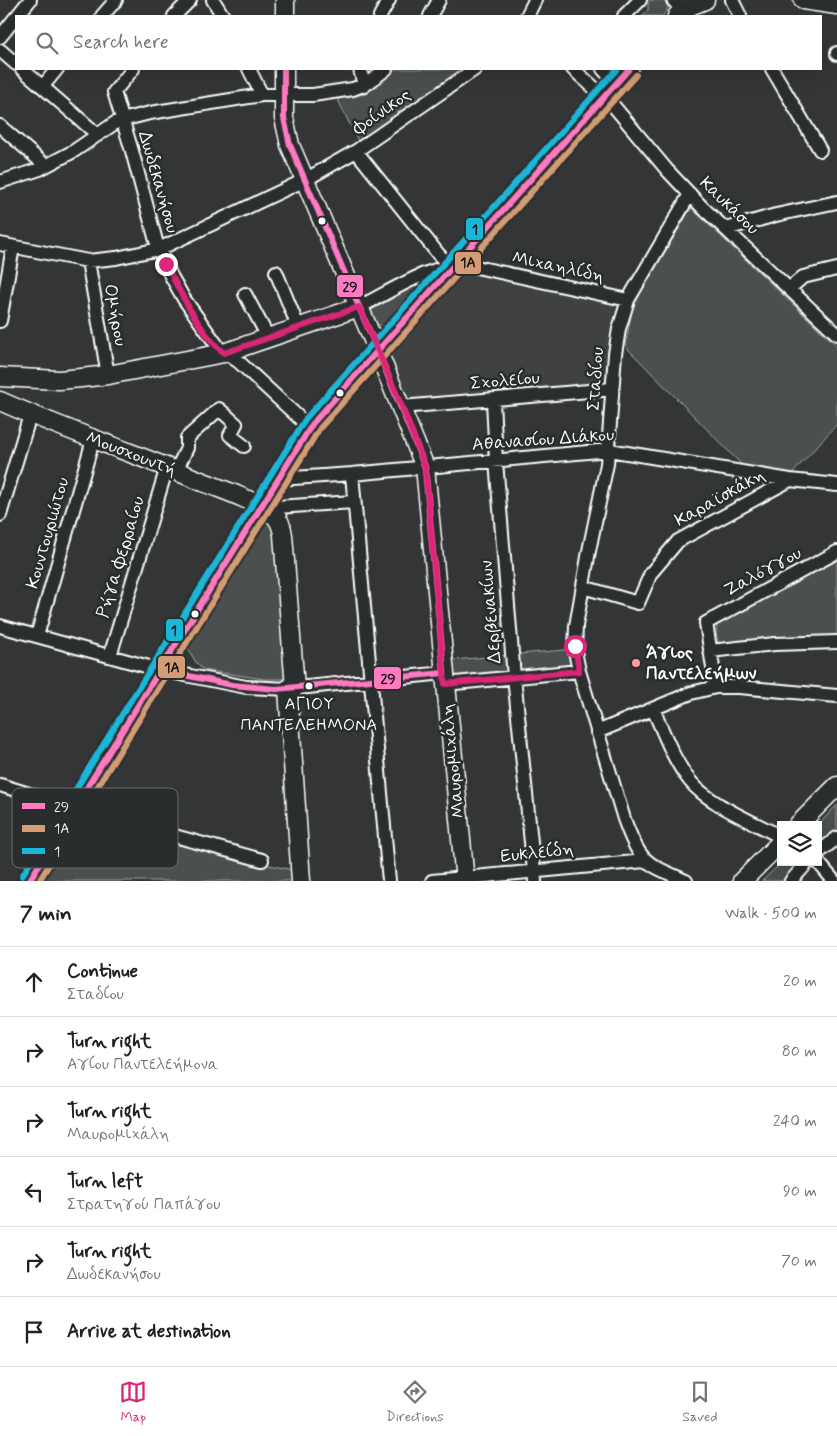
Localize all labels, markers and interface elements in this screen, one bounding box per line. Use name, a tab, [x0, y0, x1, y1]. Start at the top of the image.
search box	[15, 15, 822, 70]
icon: search	[33, 29, 61, 57]
text: Search here	[73, 30, 169, 55]
street label: Φοίνικος	[347, 83, 416, 141]
street label: Δωδεκανήσου	[132, 128, 184, 236]
street label: Καυκάσου	[694, 172, 764, 240]
unlabelled marker	[317, 216, 327, 226]
line badge: 1	[465, 217, 484, 241]
text: 1	[472, 221, 478, 239]
street label: Μιχαηλίδη	[510, 246, 606, 288]
line badge: 1Α	[454, 251, 482, 275]
route end	[155, 253, 178, 276]
text: 1Α	[460, 254, 476, 272]
line badge: 29	[336, 274, 364, 298]
text: 29	[342, 278, 358, 296]
street label: Ομήρου	[98, 282, 132, 348]
street label: Σταδίου	[582, 346, 610, 412]
street label: Σχολείου	[469, 366, 541, 396]
unlabelled marker	[335, 388, 345, 398]
street label: Αθανασίου Διάκου	[471, 423, 615, 457]
street label: Μουσχουντή	[82, 426, 180, 482]
street label: Καραϊσκάκη	[671, 463, 769, 533]
street label: Κουντουριώτου	[21, 474, 75, 592]
street label: Ρήγα Φερραίου	[91, 493, 151, 621]
street label: Ζαλόγγου	[720, 542, 806, 602]
street label: Δερβενακίων	[475, 559, 507, 665]
unlabelled marker	[190, 609, 200, 619]
line badge: 1	[165, 618, 184, 642]
text: 1	[171, 622, 177, 640]
route start	[564, 635, 587, 658]
place label: Άγιος Παντελεήμων	[646, 641, 756, 686]
line badge: 1Α	[157, 655, 186, 679]
marker: Άγιος Παντελεήμων	[630, 657, 642, 669]
text: 1Α	[164, 659, 180, 677]
line badge: 29	[373, 666, 402, 690]
text: 29	[380, 670, 396, 688]
marker: ΑΓΙΟΥ ΠΑΝΤΕΛΕΗΜΟΝΑ	[304, 681, 314, 691]
place label: ΑΓΙΟΥ ΠΑΝΤΕΛΕΗΜΟΝΑ	[240, 693, 378, 736]
street label: Μαυρομιχάλη	[435, 703, 471, 819]
legend	[12, 788, 178, 868]
text: 29	[54, 798, 69, 816]
text: 1Α	[54, 820, 69, 838]
map controls	[777, 821, 822, 866]
button: layers	[777, 821, 822, 866]
street label: Ευκλείδη	[499, 837, 575, 869]
text: 1	[54, 843, 60, 861]
text: 7 min	[20, 900, 72, 928]
text: Walk · 500 m	[725, 903, 817, 924]
text: Continue	[67, 959, 138, 984]
icon: ahead	[20, 968, 48, 996]
text: 20 m	[783, 971, 817, 992]
text: Σταδίου	[67, 984, 124, 1005]
text: Turn right	[67, 1029, 151, 1054]
icon: right	[20, 1038, 48, 1066]
text: 80 m	[782, 1041, 817, 1062]
text: Αγίου Παντελεήμονα	[67, 1054, 218, 1075]
text: Turn right	[67, 1099, 151, 1124]
icon: right	[20, 1108, 48, 1136]
text: 240 m	[773, 1111, 817, 1132]
text: Μαυρομιχάλη	[67, 1124, 169, 1145]
text: Turn left	[67, 1169, 143, 1194]
icon: left	[20, 1178, 48, 1206]
text: 90 m	[783, 1181, 817, 1202]
text: Στρατηγού Παπάγου	[67, 1194, 220, 1215]
text: Turn right	[67, 1239, 151, 1264]
icon: right	[20, 1248, 48, 1276]
text: 70 m	[781, 1251, 817, 1272]
text: Δωδεκανήσου	[67, 1264, 161, 1285]
icon: arrive	[20, 1318, 48, 1346]
text: Arrive at destination	[67, 1319, 231, 1344]
tab: Map	[119, 1378, 147, 1426]
tab: Directions	[386, 1378, 444, 1426]
tab: Saved	[682, 1378, 718, 1426]

